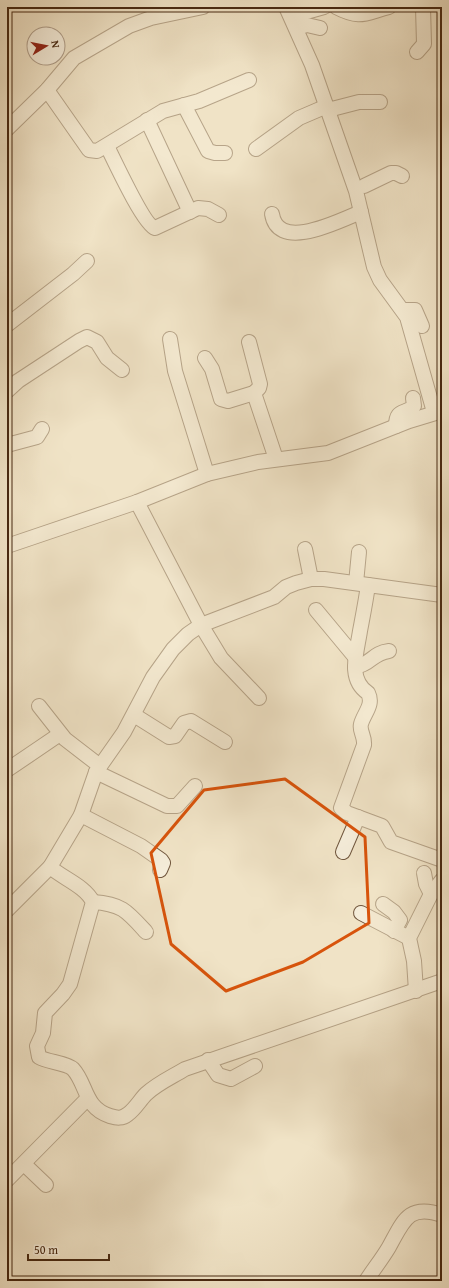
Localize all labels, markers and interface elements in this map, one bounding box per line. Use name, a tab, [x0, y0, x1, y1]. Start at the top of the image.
north arrow	[26, 26, 66, 66]
text: N	[47, 39, 64, 50]
scale bar	[28, 1236, 109, 1262]
text: 50 m	[34, 1241, 58, 1258]

